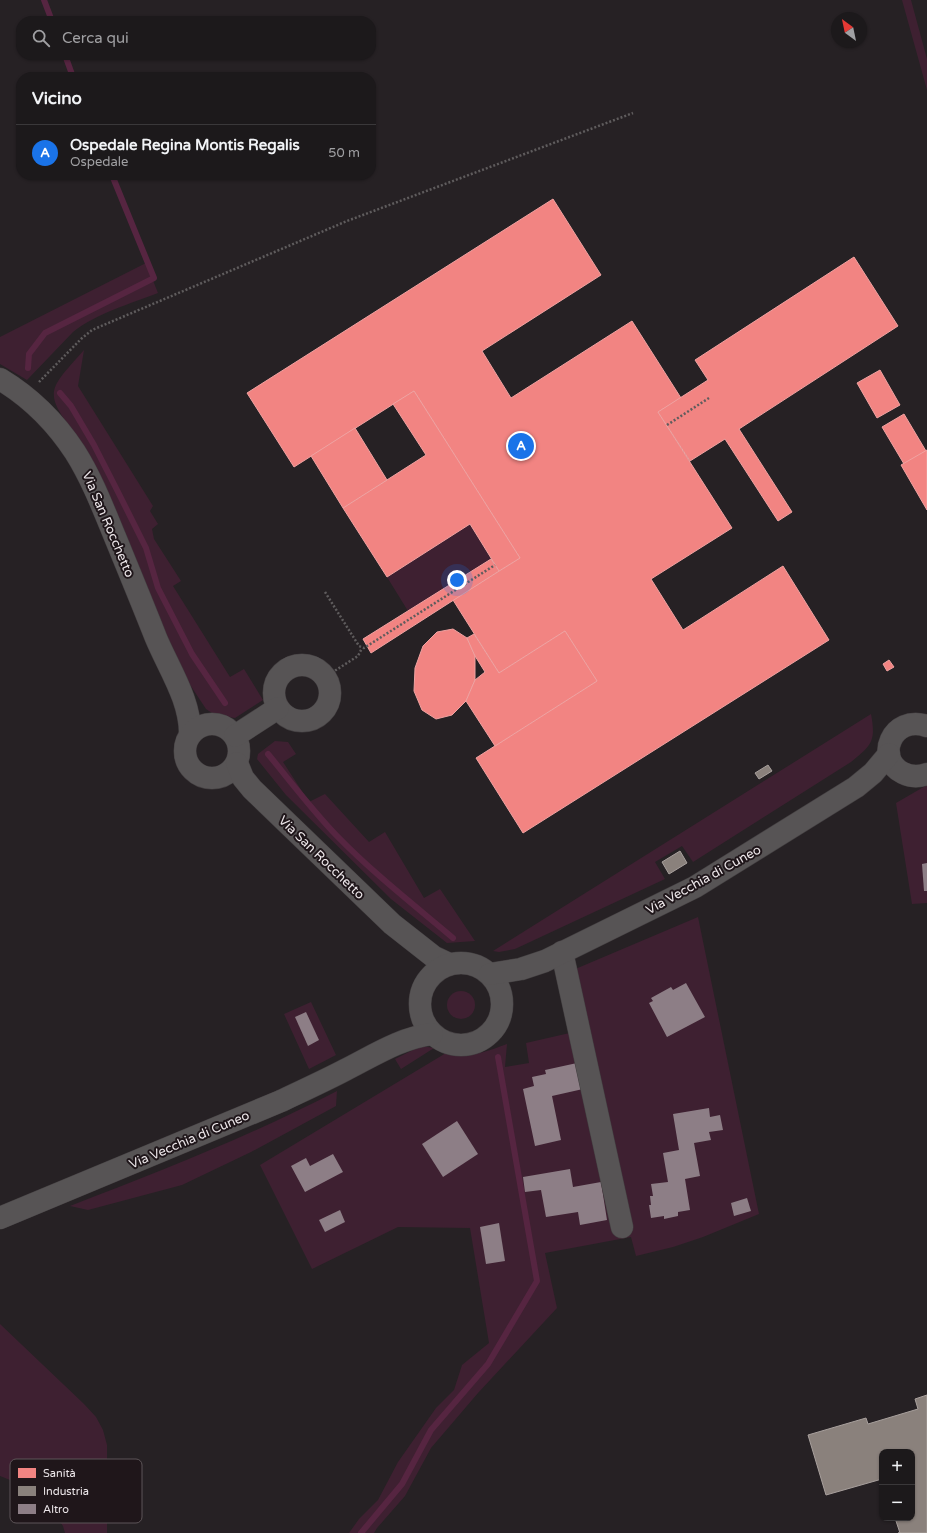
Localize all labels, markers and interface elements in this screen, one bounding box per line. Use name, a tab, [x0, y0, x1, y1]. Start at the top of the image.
north arrow	[831, 12, 867, 48]
search box	[16, 16, 376, 60]
icon: search	[30, 27, 52, 49]
text: Cerca qui	[62, 29, 129, 47]
text: Vicino	[32, 88, 82, 109]
text: Ospedale Regina Montis Regalis	[70, 136, 300, 154]
text: A	[40, 145, 50, 161]
text: 50 m	[328, 145, 360, 161]
text: Ospedale	[70, 154, 128, 170]
pin: A	[508, 431, 534, 461]
street label: Via San Rocchetto	[79, 469, 138, 580]
your location	[447, 570, 467, 590]
street label: Via San Rocchetto	[275, 813, 368, 903]
street label: Via Vecchia di Cuneo	[643, 842, 764, 918]
street label: Via Vecchia di Cuneo	[127, 1107, 252, 1172]
map controls	[879, 1449, 915, 1521]
button: +	[879, 1449, 915, 1485]
legend	[10, 1459, 142, 1523]
text: Sanità	[43, 1467, 76, 1480]
text: Industria	[43, 1485, 89, 1498]
button: −	[879, 1485, 915, 1521]
text: Altro	[43, 1503, 69, 1516]

